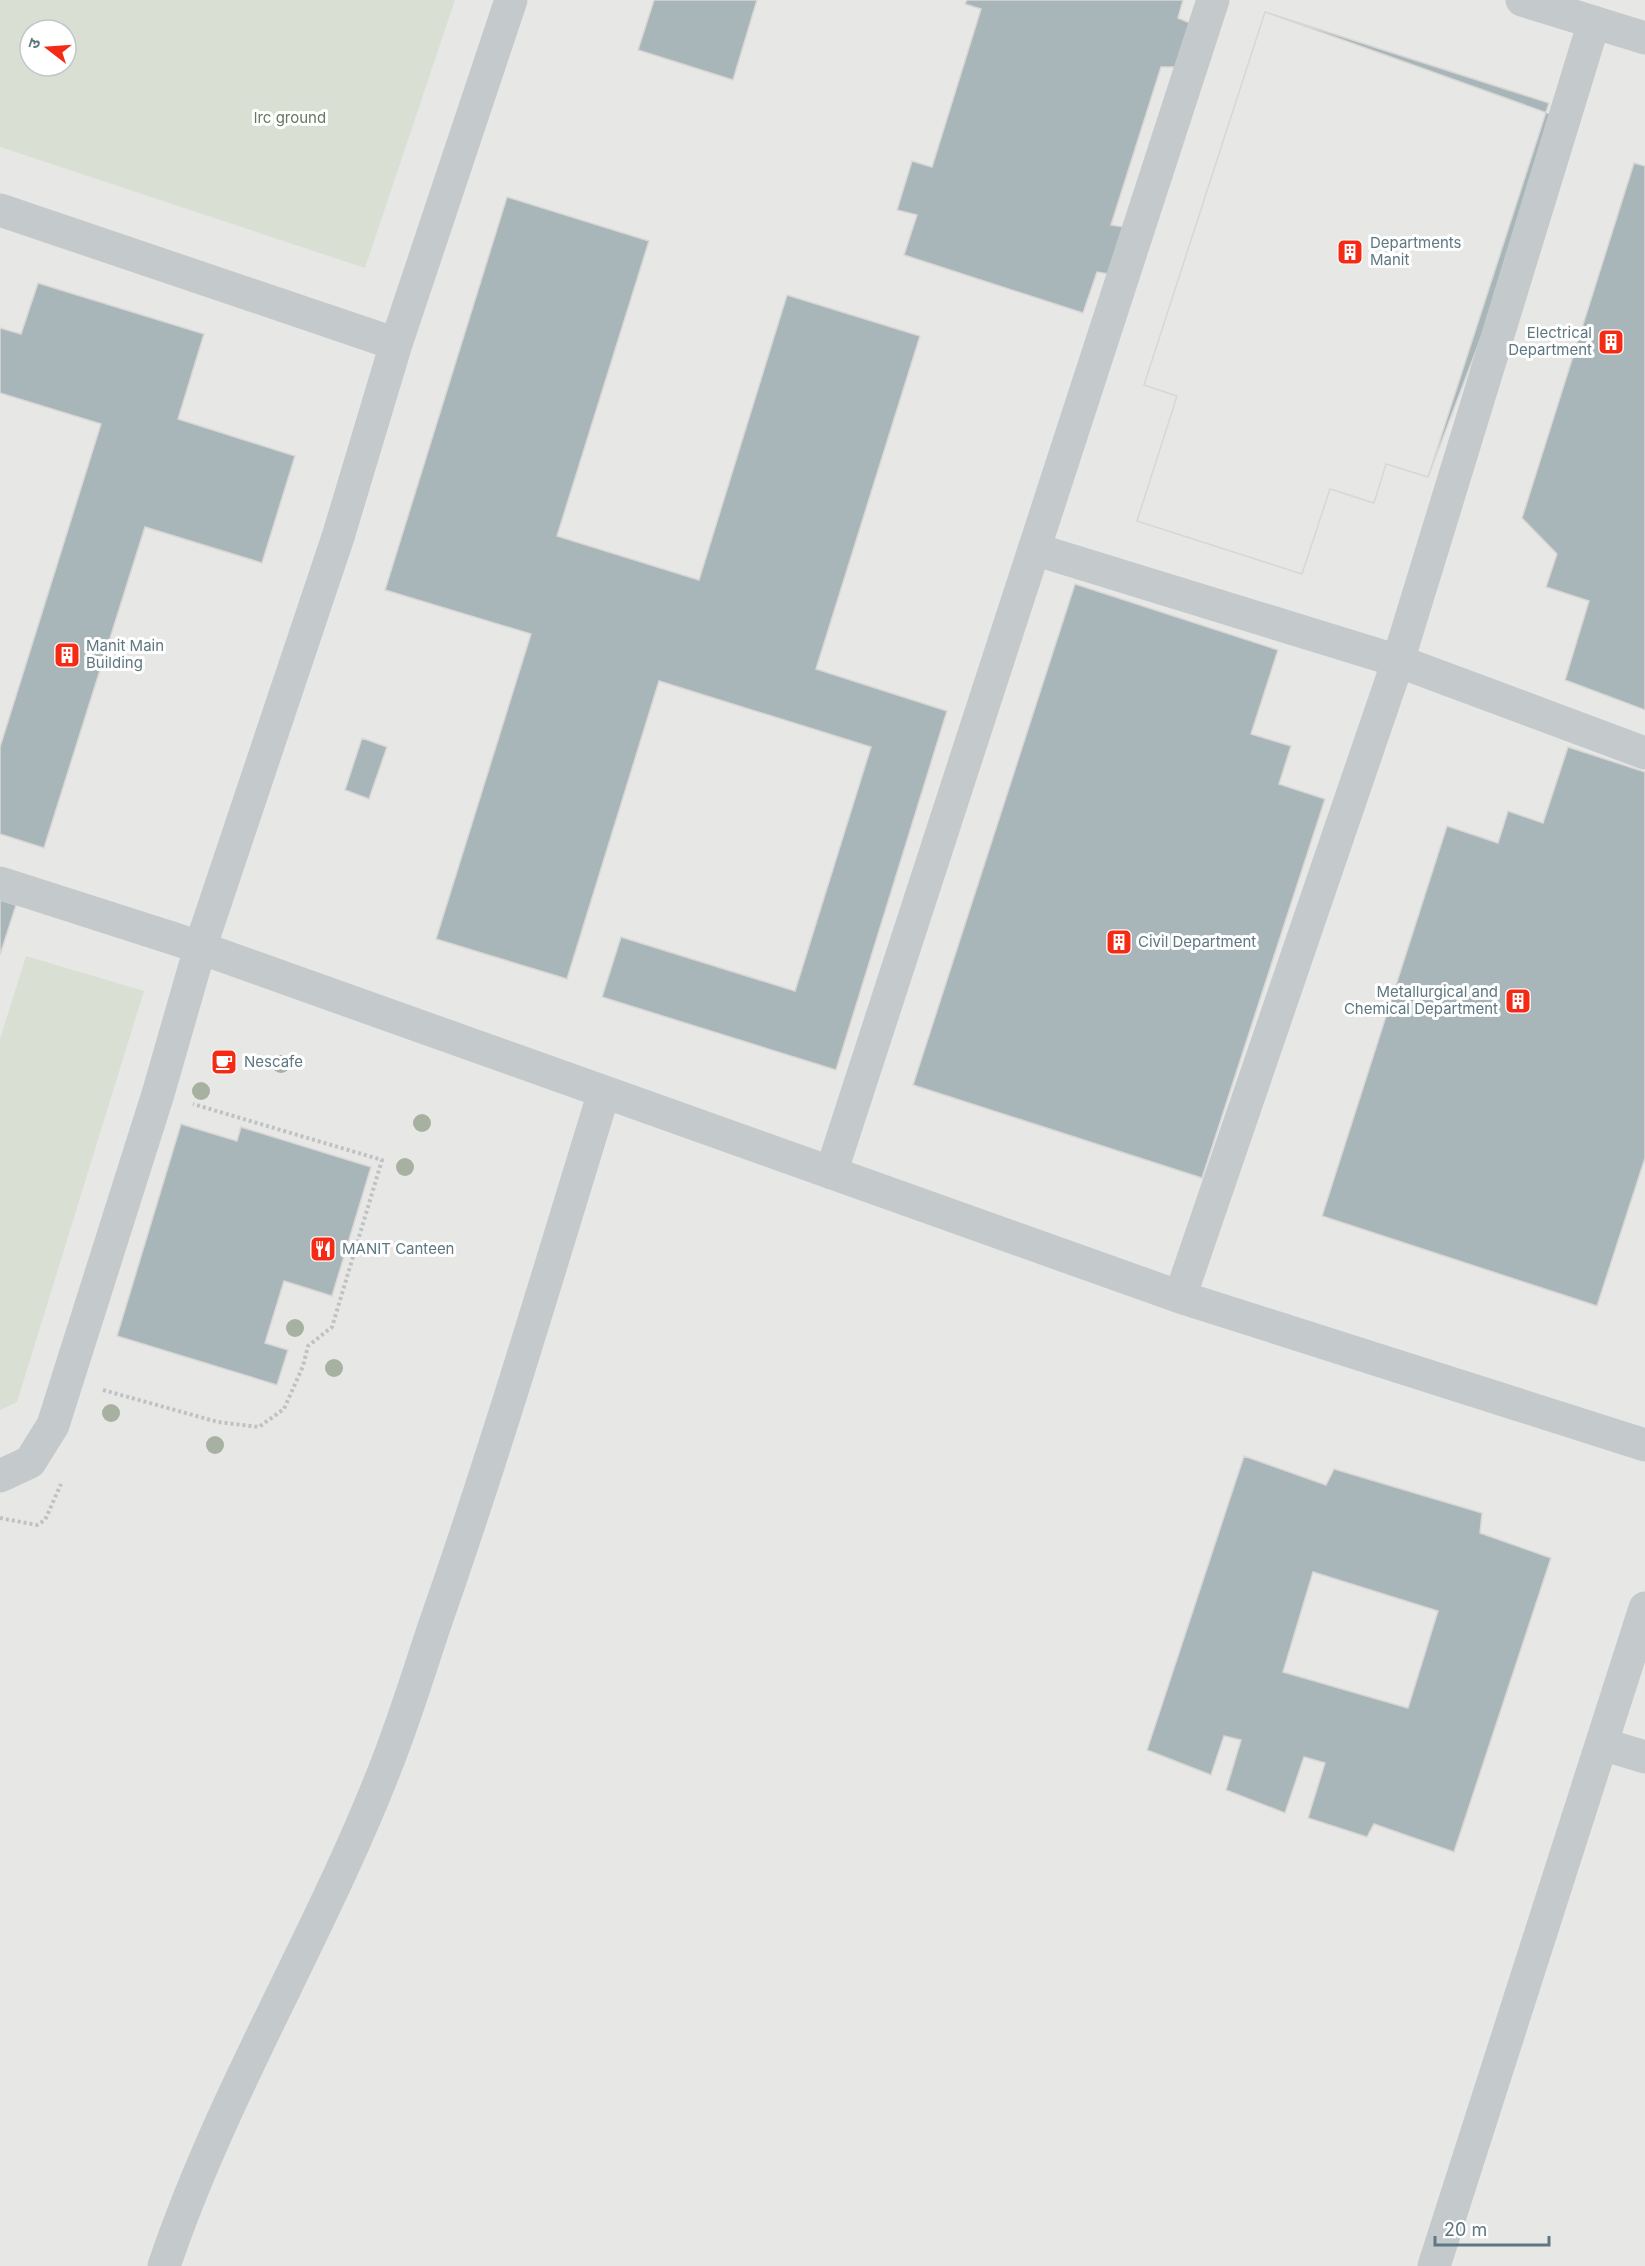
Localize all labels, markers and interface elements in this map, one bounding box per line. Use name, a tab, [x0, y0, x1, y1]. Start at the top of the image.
north arrow	[18, 18, 78, 78]
text: उ	[23, 36, 45, 51]
park label: lrc ground	[254, 108, 326, 127]
place label: Departments Manit	[1370, 233, 1462, 269]
building icon: Departments Manit	[1335, 237, 1365, 267]
place label: Electrical Department	[1508, 323, 1592, 359]
building icon: Electrical Department	[1596, 327, 1626, 357]
place label: Manit Main Building	[86, 636, 164, 672]
building icon: Manit Main Building	[52, 640, 82, 670]
building icon: Civil Department	[1104, 927, 1134, 957]
place label: Civil Department	[1138, 932, 1256, 951]
place label: Metallurgical and Chemical Department	[1344, 982, 1498, 1018]
building icon: Metallurgical and Chemical Department	[1503, 986, 1533, 1016]
cafe icon: Nescafe	[209, 1047, 239, 1077]
place label: Nescafe	[244, 1052, 303, 1071]
restaurant icon: MANIT Canteen	[308, 1234, 338, 1264]
place label: MANIT Canteen	[342, 1239, 455, 1258]
scale bar	[1435, 2209, 1549, 2247]
text: 20 m	[1444, 2219, 1487, 2240]

